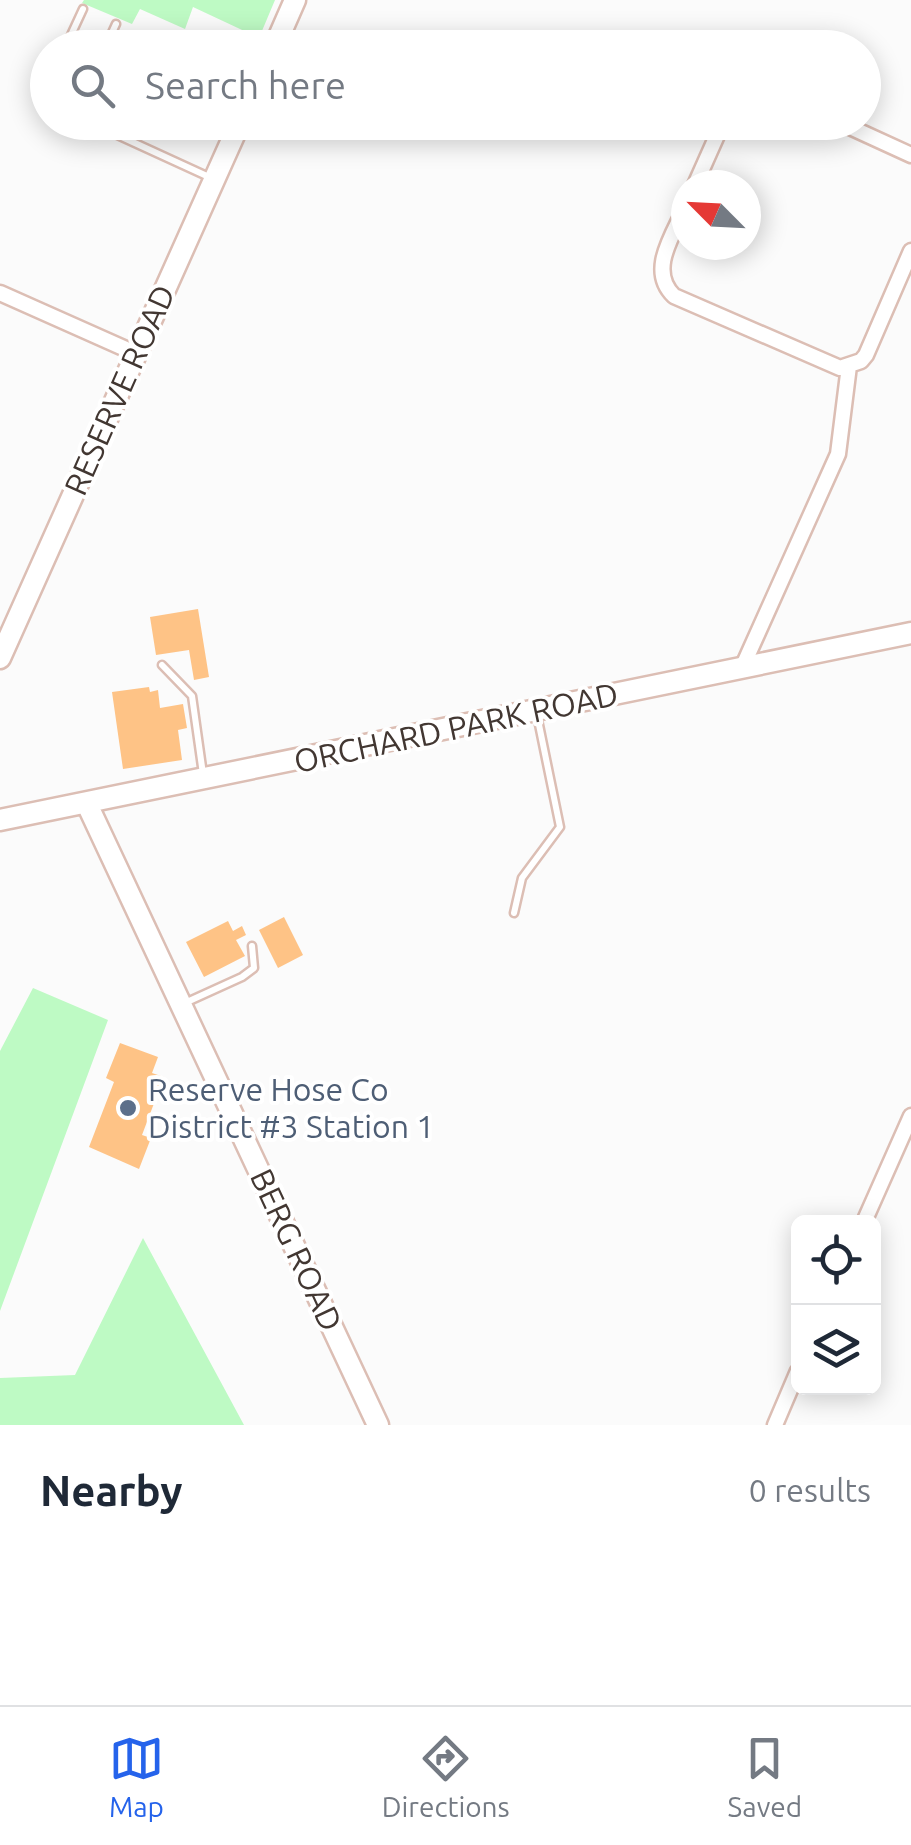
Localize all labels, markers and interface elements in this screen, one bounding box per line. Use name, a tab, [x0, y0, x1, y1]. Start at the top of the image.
search box	[30, 30, 881, 140]
icon: search	[65, 58, 120, 113]
text: Search here	[145, 64, 346, 106]
north arrow	[671, 170, 761, 260]
street label: RESERVE ROAD	[57, 279, 181, 500]
street label: ORCHARD PARK ROAD	[290, 675, 621, 779]
place label: Reserve Hose Co District #3 Station 1	[148, 1071, 434, 1144]
marker: Reserve Hose Co District #3 Station 1	[117, 1097, 139, 1119]
street label: BERG ROAD	[244, 1163, 350, 1336]
map controls	[791, 1215, 881, 1395]
button: locate	[791, 1215, 881, 1305]
button: layers	[791, 1305, 881, 1395]
text: Nearby	[40, 1467, 183, 1514]
text: 0 results	[749, 1472, 871, 1508]
tab: Map	[109, 1731, 164, 1822]
tab: Directions	[382, 1731, 510, 1822]
tab: Saved	[728, 1731, 802, 1822]

